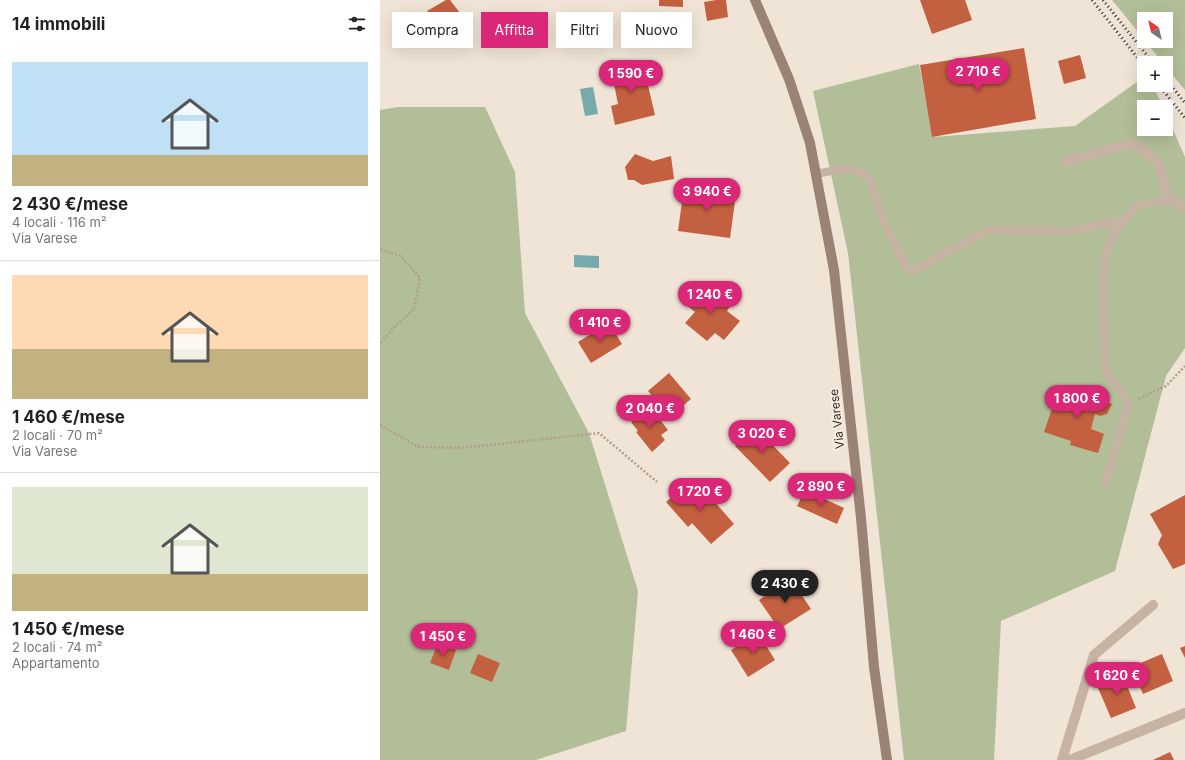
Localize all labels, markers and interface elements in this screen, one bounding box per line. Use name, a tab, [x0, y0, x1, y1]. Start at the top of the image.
chip: Compra	[392, 12, 473, 48]
chip: Affitta	[481, 12, 548, 48]
chip: Filtri	[556, 12, 613, 48]
chip: Nuovo	[621, 12, 692, 48]
north arrow	[1137, 12, 1173, 48]
map controls	[1137, 12, 1173, 136]
icon: filters	[346, 13, 368, 35]
text: 14 immobili	[12, 14, 105, 34]
button: +	[1137, 56, 1173, 92]
pin: 2 710 €	[941, 58, 1015, 92]
pin: 1 590 €	[594, 60, 668, 94]
text: 2 710 €	[955, 63, 1001, 79]
text: 1 590 €	[608, 65, 654, 81]
icon: home	[154, 88, 226, 160]
button: −	[1137, 100, 1173, 136]
pin: 3 940 €	[670, 178, 744, 212]
text: 3 940 €	[682, 183, 732, 199]
text: 2 430 €/mese	[12, 194, 128, 214]
text: 4 locali · 116 m²	[12, 214, 107, 230]
text: Via Varese	[12, 230, 77, 246]
pin: 1 240 €	[673, 281, 747, 315]
text: 1 240 €	[687, 286, 733, 302]
icon: home	[154, 301, 226, 373]
pin: 1 410 €	[563, 309, 637, 343]
text: 1 410 €	[578, 314, 622, 330]
pin: 1 800 €	[1040, 385, 1114, 419]
street label: Via Varese	[826, 388, 847, 450]
text: 1 800 €	[1054, 390, 1100, 406]
pin: 2 040 €	[613, 395, 687, 429]
text: 2 040 €	[625, 400, 675, 416]
text: 1 460 €/mese	[12, 407, 125, 427]
pin: 3 020 €	[725, 420, 799, 454]
text: 3 020 €	[737, 425, 787, 441]
text: 2 locali · 70 m²	[12, 427, 103, 443]
text: Via Varese	[12, 443, 77, 459]
pin: 2 890 €	[784, 473, 858, 507]
pin: 1 720 €	[663, 478, 737, 512]
text: 2 890 €	[797, 478, 845, 494]
text: 1 720 €	[677, 483, 723, 499]
icon: home	[154, 513, 226, 585]
pin: 2 430 €	[748, 570, 822, 604]
text: 2 430 €	[760, 575, 810, 591]
text: 1 450 €/mese	[12, 619, 125, 639]
pin: 1 460 €	[716, 621, 790, 655]
pin: 1 450 €	[406, 623, 480, 657]
text: 1 460 €	[730, 626, 776, 642]
text: 1 450 €	[420, 628, 466, 644]
text: 2 locali · 74 m²	[12, 639, 103, 655]
text: Appartamento	[12, 655, 100, 671]
pin: 1 620 €	[1080, 662, 1154, 696]
text: 1 620 €	[1094, 667, 1140, 683]

